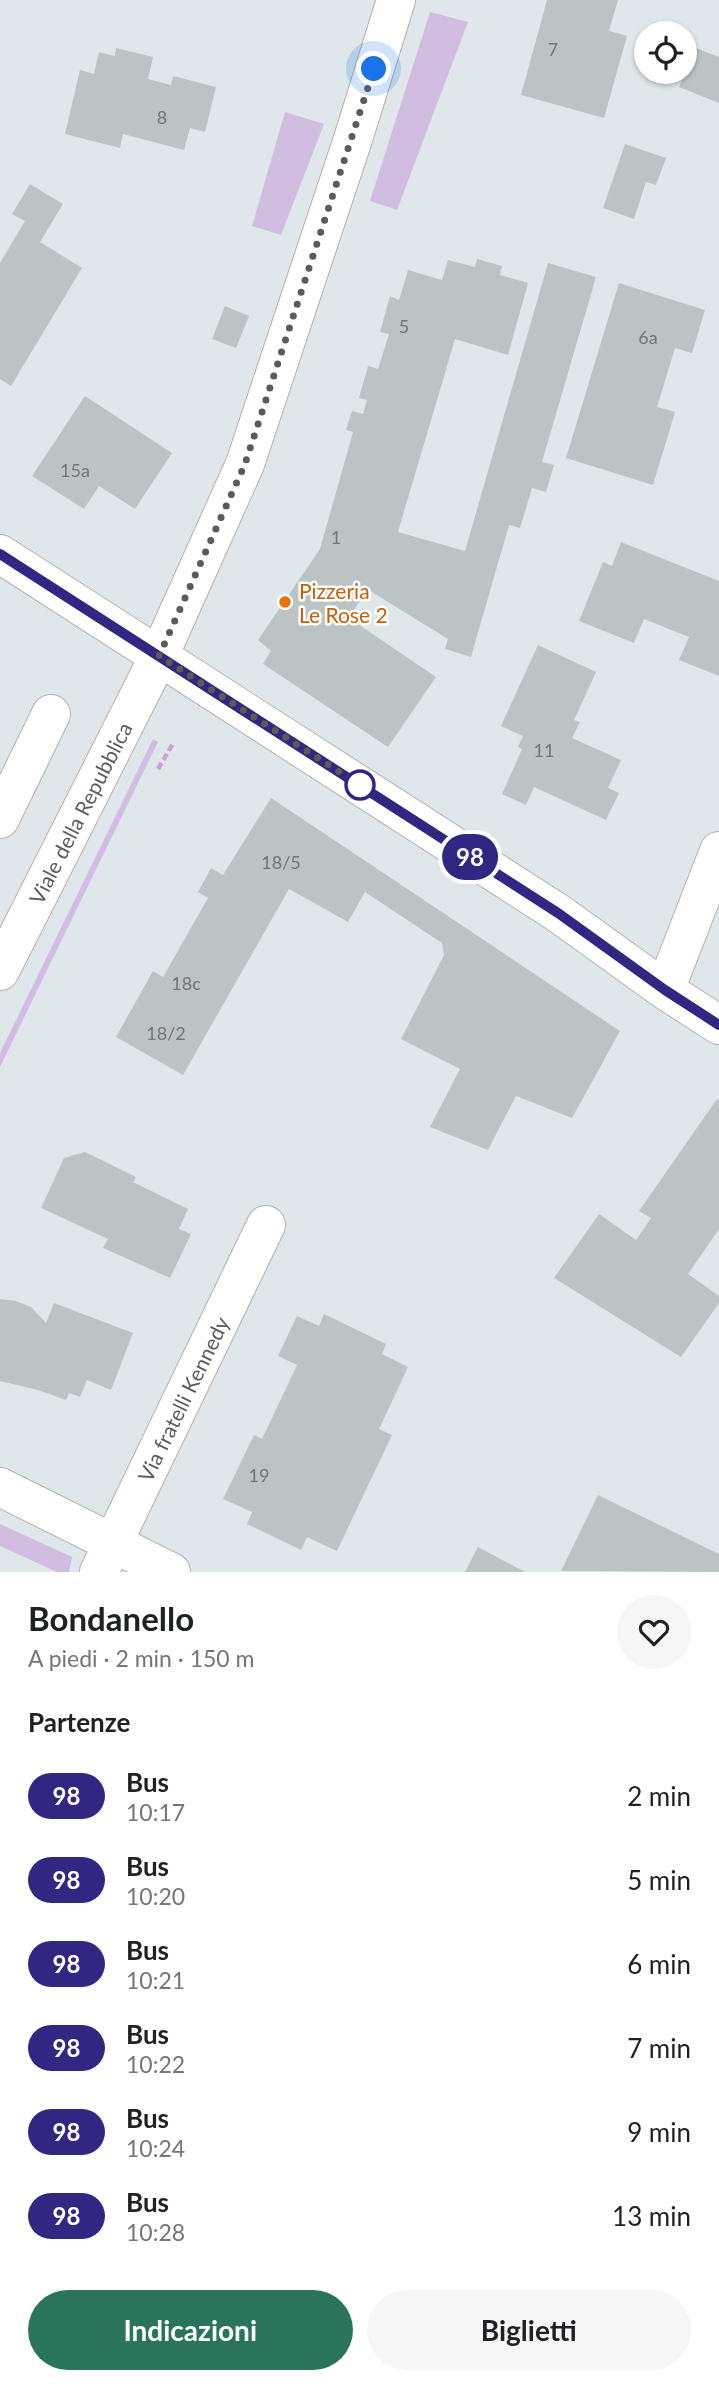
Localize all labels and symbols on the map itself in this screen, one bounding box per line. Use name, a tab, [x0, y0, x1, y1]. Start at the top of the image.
house number: 7	[548, 38, 558, 60]
your location	[356, 51, 391, 86]
house number: 8	[157, 106, 167, 128]
house number: 5	[399, 315, 409, 337]
house number: 6a	[638, 326, 658, 348]
house number: 15a	[60, 459, 90, 481]
house number: 1	[331, 526, 341, 548]
place label: Pizzeria Le Rose 2	[299, 578, 388, 627]
marker: Pizzeria Le Rose 2	[277, 594, 293, 610]
street label: Viale della Repubblica	[23, 718, 137, 908]
house number: 11	[534, 739, 554, 761]
unlabelled marker	[345, 770, 375, 800]
line badge: 98	[438, 834, 502, 880]
house number: 18/5	[261, 851, 301, 873]
house number: 18c	[171, 972, 201, 994]
house number: 18/2	[146, 1022, 186, 1044]
street label: Via fratelli Kennedy	[132, 1312, 234, 1486]
house number: 19	[249, 1464, 269, 1486]

